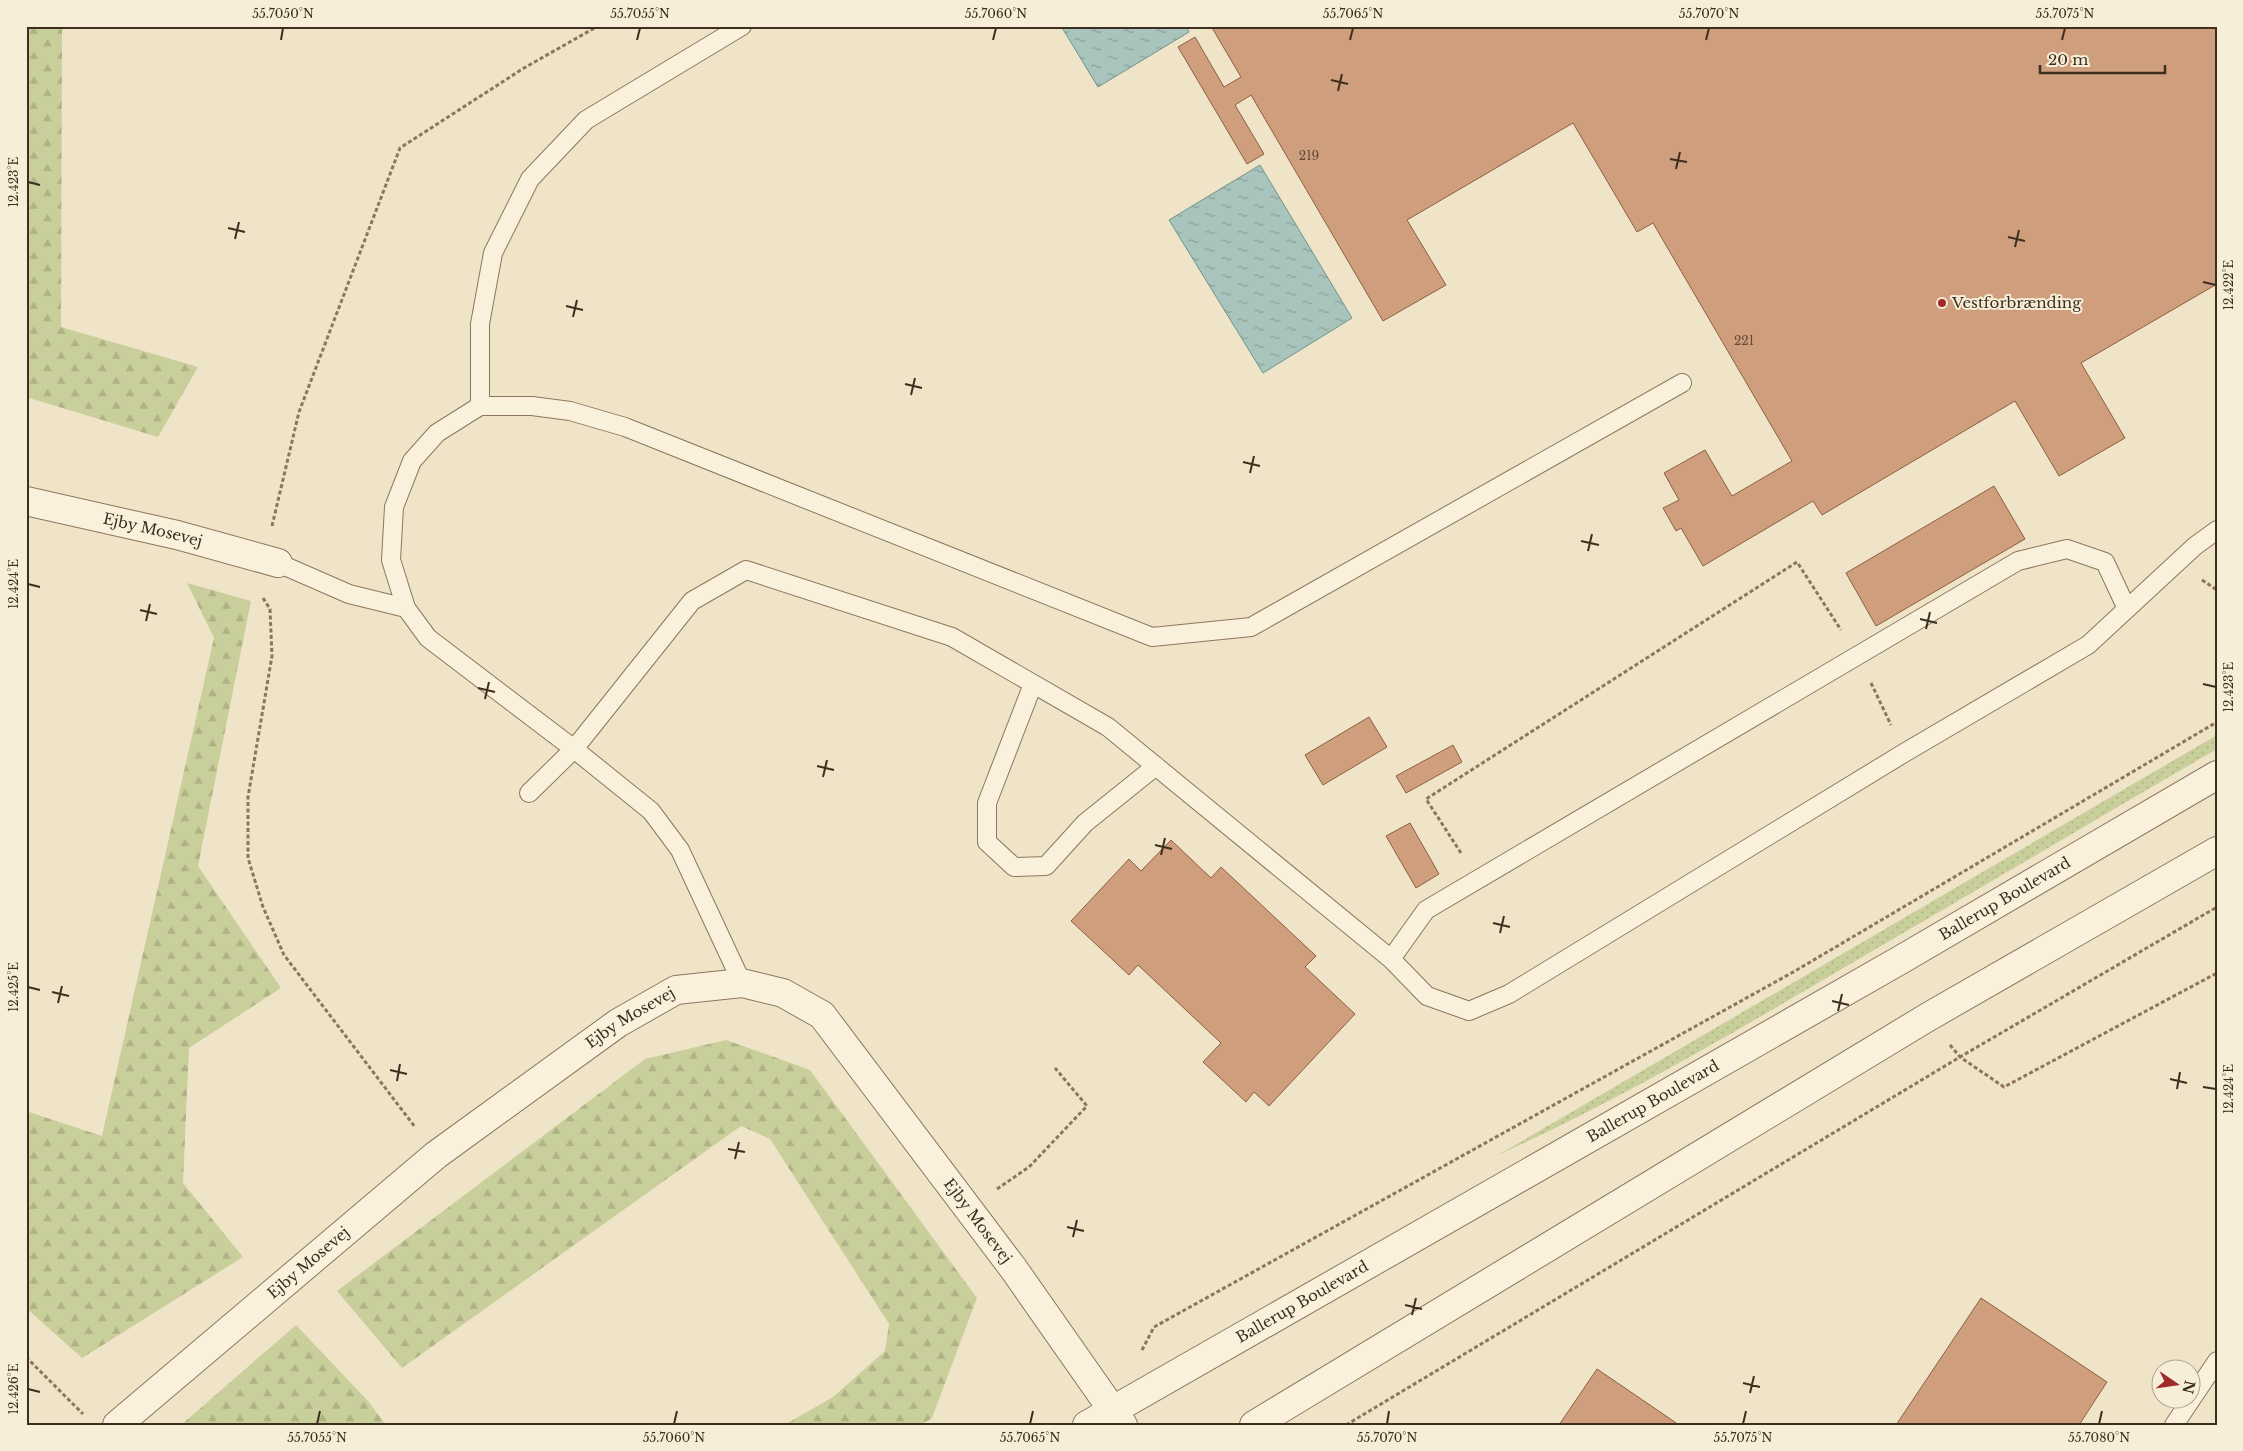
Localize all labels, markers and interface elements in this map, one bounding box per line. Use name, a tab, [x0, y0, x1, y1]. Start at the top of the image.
text: 55.7050°N	[252, 6, 314, 21]
text: 55.7055°N	[610, 6, 670, 21]
text: 55.7060°N	[965, 6, 1027, 21]
text: 55.7065°N	[1323, 6, 1383, 21]
text: 55.7070°N	[1679, 6, 1740, 21]
text: 55.7075°N	[2036, 6, 2095, 21]
scale bar	[2040, 42, 2166, 74]
text: 20 m	[2048, 50, 2088, 69]
house number: 219	[1299, 148, 1319, 163]
text: 12.423°E	[6, 156, 21, 207]
text: 12.422°E	[2221, 259, 2236, 310]
place label: Vestforbrænding	[1951, 293, 2082, 312]
marker: Vestforbrænding	[1936, 297, 1948, 309]
house number: 221	[1734, 333, 1754, 348]
street label: Ejby Mosevej	[101, 509, 205, 551]
text: 12.424°E	[6, 559, 21, 609]
text: 12.423°E	[2221, 661, 2236, 712]
street label: Ballerup Boulevard	[1935, 853, 2074, 944]
text: 12.425°E	[6, 962, 21, 1012]
street label: Ejby Mosevej	[582, 983, 678, 1052]
street label: Ballerup Boulevard	[1583, 1056, 1722, 1146]
text: 12.424°E	[2221, 1064, 2236, 1114]
street label: Ejby Mosevej	[940, 1175, 1016, 1267]
street label: Ejby Mosevej	[263, 1222, 353, 1302]
street label: Ballerup Boulevard	[1233, 1256, 1371, 1347]
north arrow	[2150, 1358, 2200, 1408]
text: 12.426°E	[6, 1363, 21, 1414]
text: N	[2178, 1378, 2199, 1395]
text: 55.7055°N	[287, 1430, 347, 1445]
text: 55.7060°N	[643, 1430, 705, 1445]
text: 55.7065°N	[1000, 1430, 1060, 1445]
text: 55.7070°N	[1357, 1430, 1418, 1445]
text: 55.7075°N	[1714, 1430, 1773, 1445]
text: 55.7080°N	[2068, 1430, 2130, 1445]

